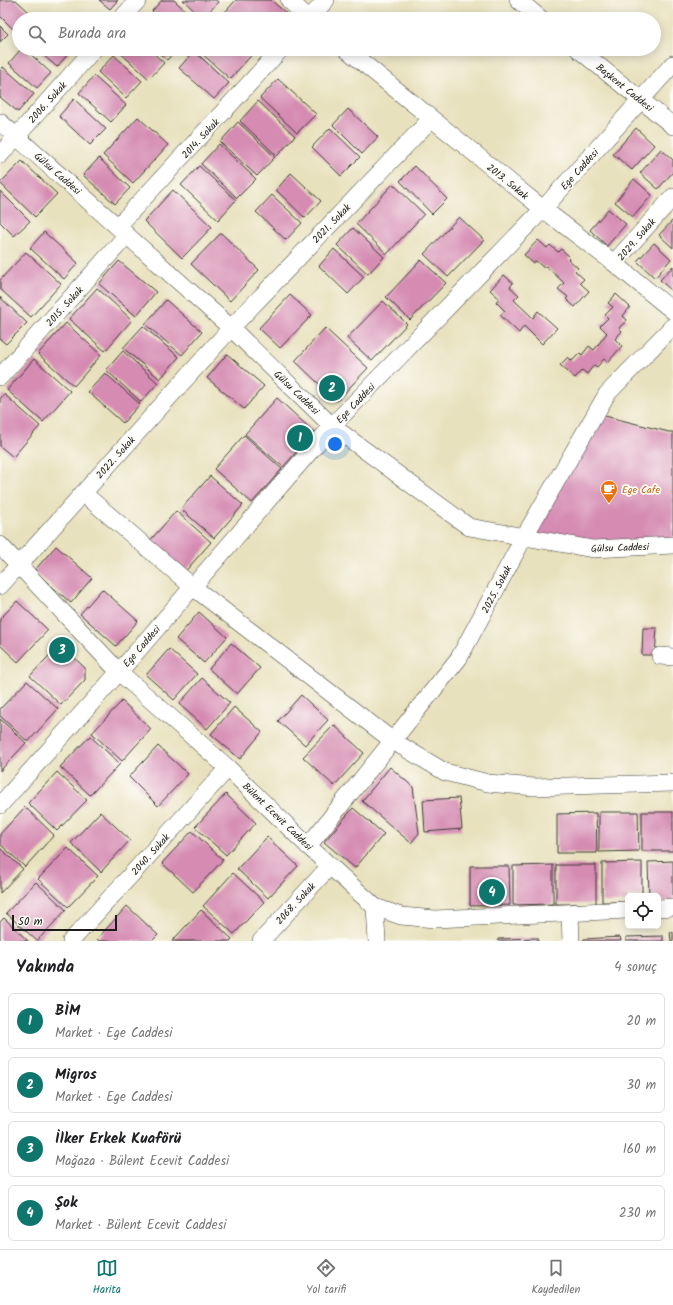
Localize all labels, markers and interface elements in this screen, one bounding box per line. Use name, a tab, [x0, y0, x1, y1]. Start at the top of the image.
search box	[12, 12, 661, 56]
text: Burada ara	[58, 22, 126, 46]
icon: search	[26, 23, 48, 45]
street label: Başkent Caddesi	[592, 60, 657, 116]
street label: 2006. Sokak	[25, 78, 71, 127]
street label: 2014. Sokak	[178, 115, 224, 162]
street label: Ege Caddesi	[557, 145, 603, 194]
street label: Gülsu Caddesi	[30, 149, 85, 199]
street label: 2013. Sokak	[483, 160, 532, 204]
street label: 2021. Sokak	[309, 200, 355, 247]
street label: 2029. Sokak	[614, 215, 660, 264]
street label: 2015. Sokak	[42, 283, 87, 330]
street label: Gülsu Caddesi	[270, 367, 323, 419]
pin: 2	[319, 373, 345, 403]
street label: Ege Caddesi	[332, 379, 380, 428]
pin: 1	[287, 423, 313, 453]
street label: 2022. Sokak	[92, 433, 140, 483]
your location	[325, 434, 345, 454]
cafe icon: Ege Cafe	[599, 479, 619, 504]
place label: Ege Cafe	[622, 482, 661, 498]
street label: Gülsu Caddesi	[591, 539, 650, 557]
street label: 2025. Sokak	[478, 562, 516, 616]
street label: Ege Caddesi	[119, 622, 165, 671]
pin: 3	[49, 635, 75, 665]
street label: Bülent Ecevit Caddesi	[239, 779, 317, 855]
street label: 2040. Sokak	[128, 830, 174, 879]
pin: 4	[479, 877, 505, 907]
street label: 2068. Sokak	[272, 879, 320, 928]
map controls	[625, 893, 661, 929]
button: locate	[625, 893, 661, 929]
scale bar	[12, 913, 117, 932]
text: 50 m	[18, 913, 43, 931]
text: Yakında	[16, 954, 74, 981]
text: 4 sonuç	[614, 957, 657, 978]
text: BİM	[55, 999, 80, 1023]
text: 1	[28, 1011, 32, 1032]
text: 20 m	[626, 1011, 656, 1032]
text: Market · Ege Caddesi	[55, 1023, 172, 1044]
text: Migros	[55, 1063, 97, 1087]
text: 2	[26, 1075, 34, 1096]
text: 30 m	[627, 1075, 656, 1096]
text: Market · Ege Caddesi	[55, 1087, 172, 1108]
text: İlker Erkek Kuaförü	[55, 1127, 181, 1151]
text: 3	[26, 1139, 34, 1160]
text: 160 m	[623, 1139, 656, 1160]
text: Mağaza · Bülent Ecevit Caddesi	[55, 1151, 229, 1172]
text: Şok	[55, 1191, 77, 1215]
text: 4	[26, 1203, 34, 1224]
text: 230 m	[619, 1203, 656, 1224]
text: Market · Bülent Ecevit Caddesi	[55, 1215, 226, 1236]
tab: Harita	[93, 1257, 121, 1299]
tab: Yol tarifi	[306, 1257, 346, 1299]
tab: Kaydedilen	[531, 1257, 580, 1299]

